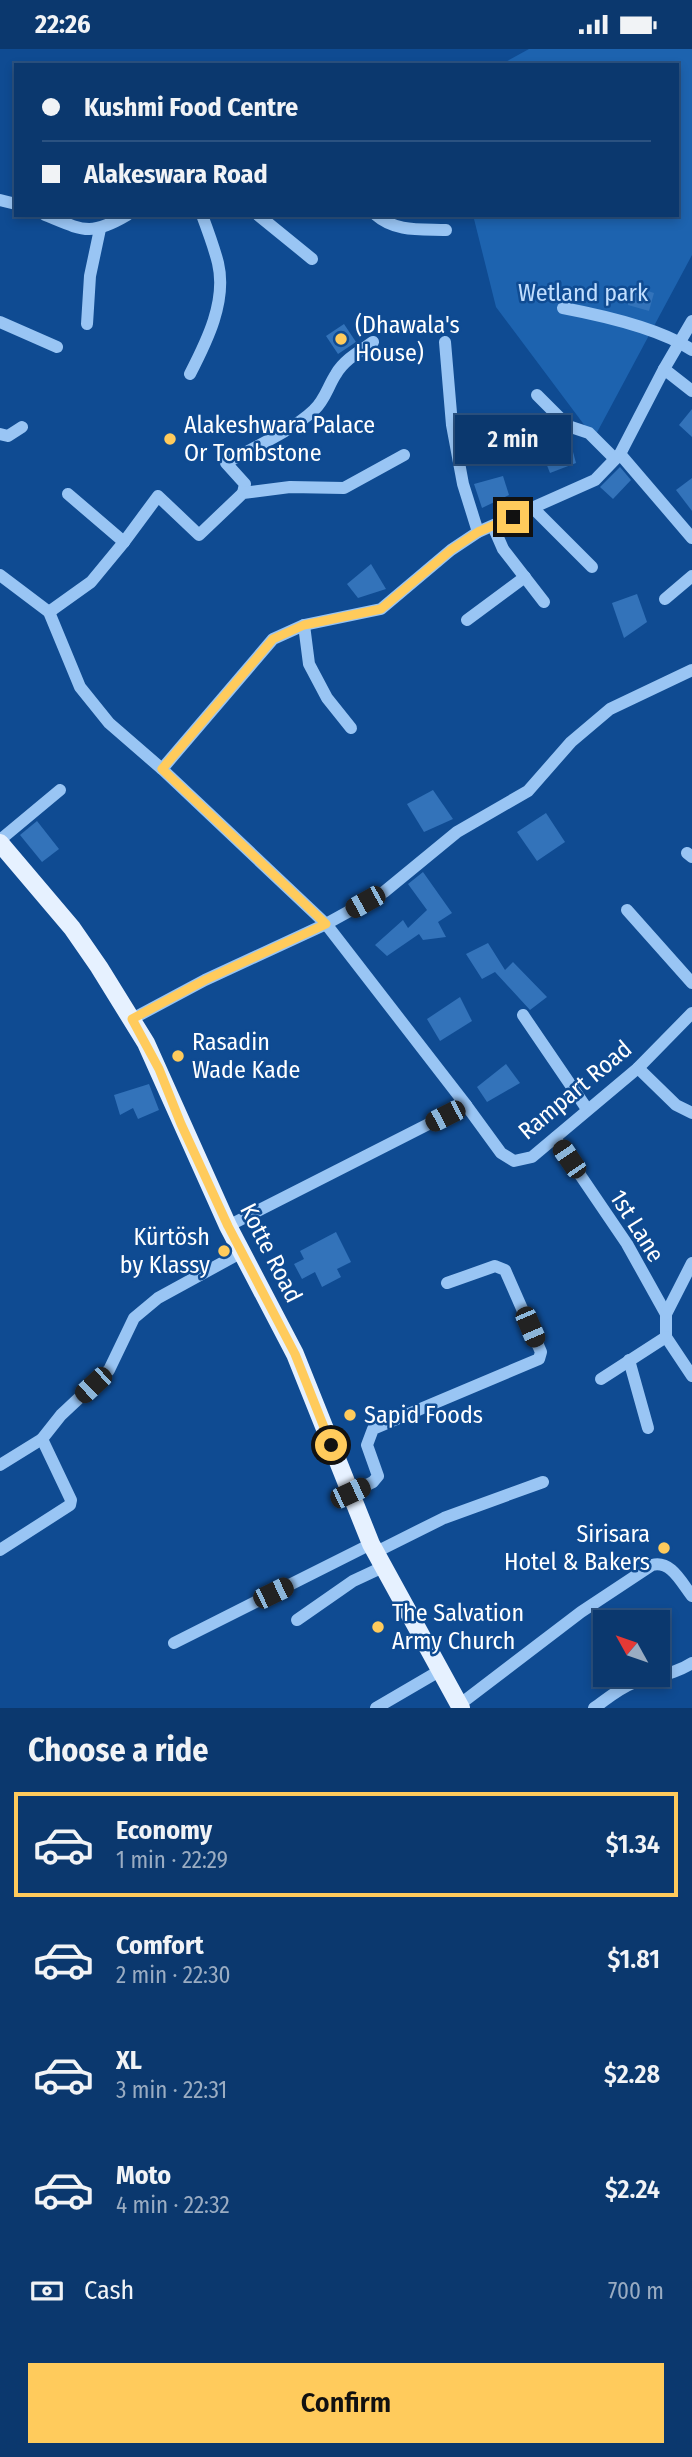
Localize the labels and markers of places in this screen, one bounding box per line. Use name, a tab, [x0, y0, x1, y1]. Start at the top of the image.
place label: (Dhawala's House)	[355, 311, 460, 367]
marker: (Dhawala's House)	[333, 331, 349, 347]
place label: Alakeshwara Palace Or Tombstone	[184, 411, 375, 467]
marker: Alakeshwara Palace Or Tombstone	[162, 431, 178, 447]
place label: Rasadin Wade Kade	[192, 1028, 300, 1084]
marker: Rasadin Wade Kade	[170, 1048, 186, 1064]
place label: Kürtösh by Klassy	[120, 1223, 210, 1279]
marker: Kürtösh by Klassy	[216, 1243, 232, 1259]
place label: Sapid Foods	[364, 1401, 483, 1429]
marker: Sapid Foods	[342, 1407, 358, 1423]
place label: Sirisara Hotel & Bakers	[504, 1520, 650, 1576]
marker: Sirisara Hotel & Bakers	[656, 1540, 672, 1556]
place label: The Salvation Army Church	[392, 1599, 524, 1655]
marker: The Salvation Army Church	[370, 1619, 386, 1635]

